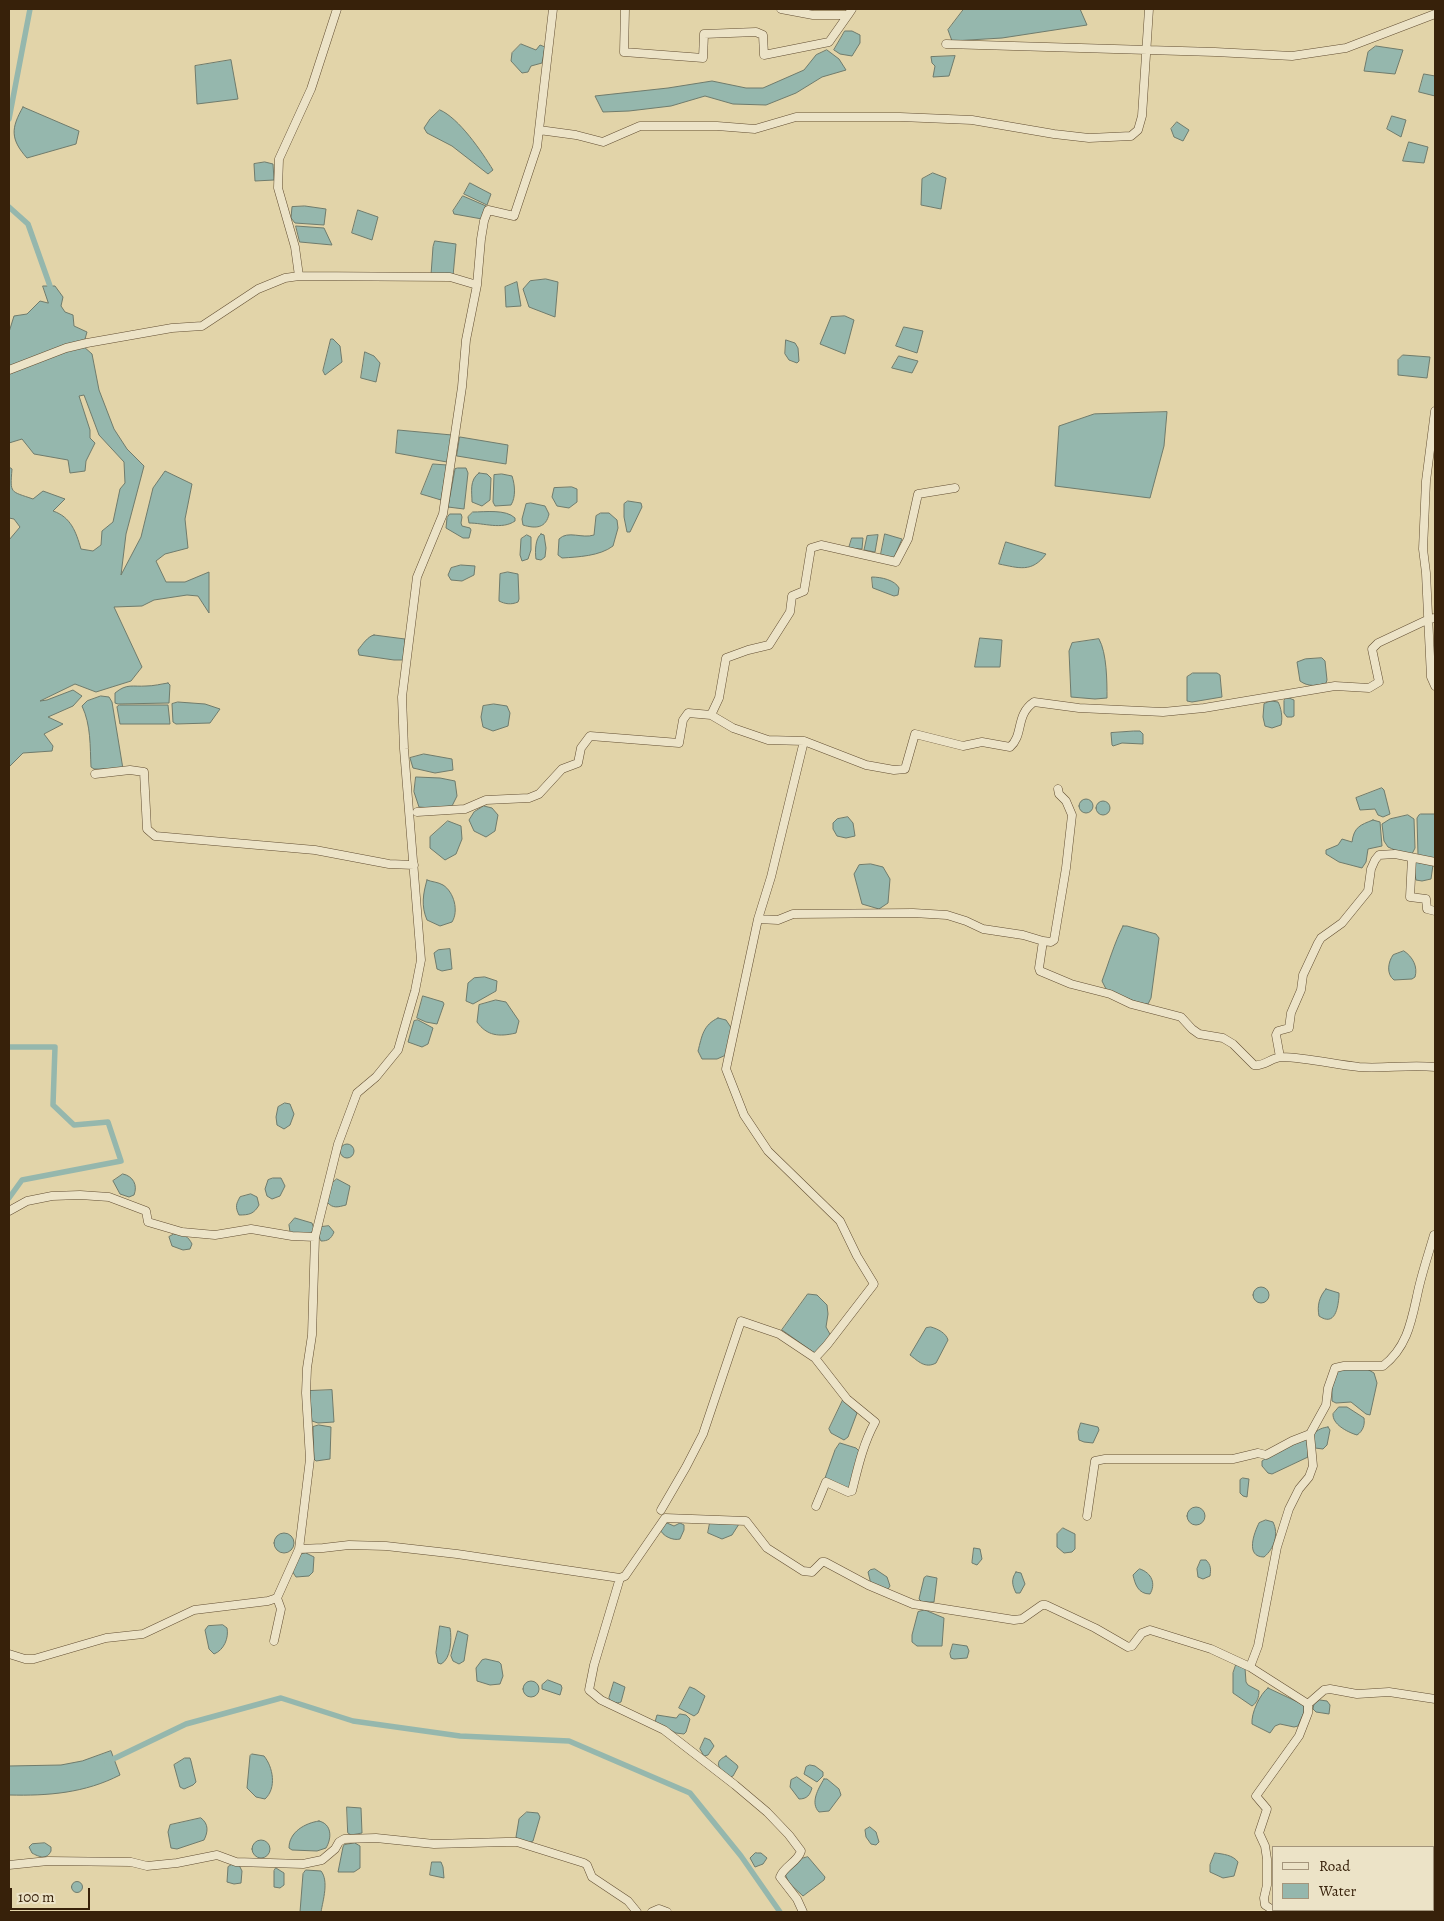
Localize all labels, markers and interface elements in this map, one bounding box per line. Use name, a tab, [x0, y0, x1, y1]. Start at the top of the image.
legend	[1272, 1846, 1434, 1911]
text: Road	[1319, 1856, 1350, 1876]
scale bar	[12, 1878, 92, 1910]
text: Water	[1319, 1881, 1356, 1901]
text: 100 m	[18, 1887, 55, 1907]

